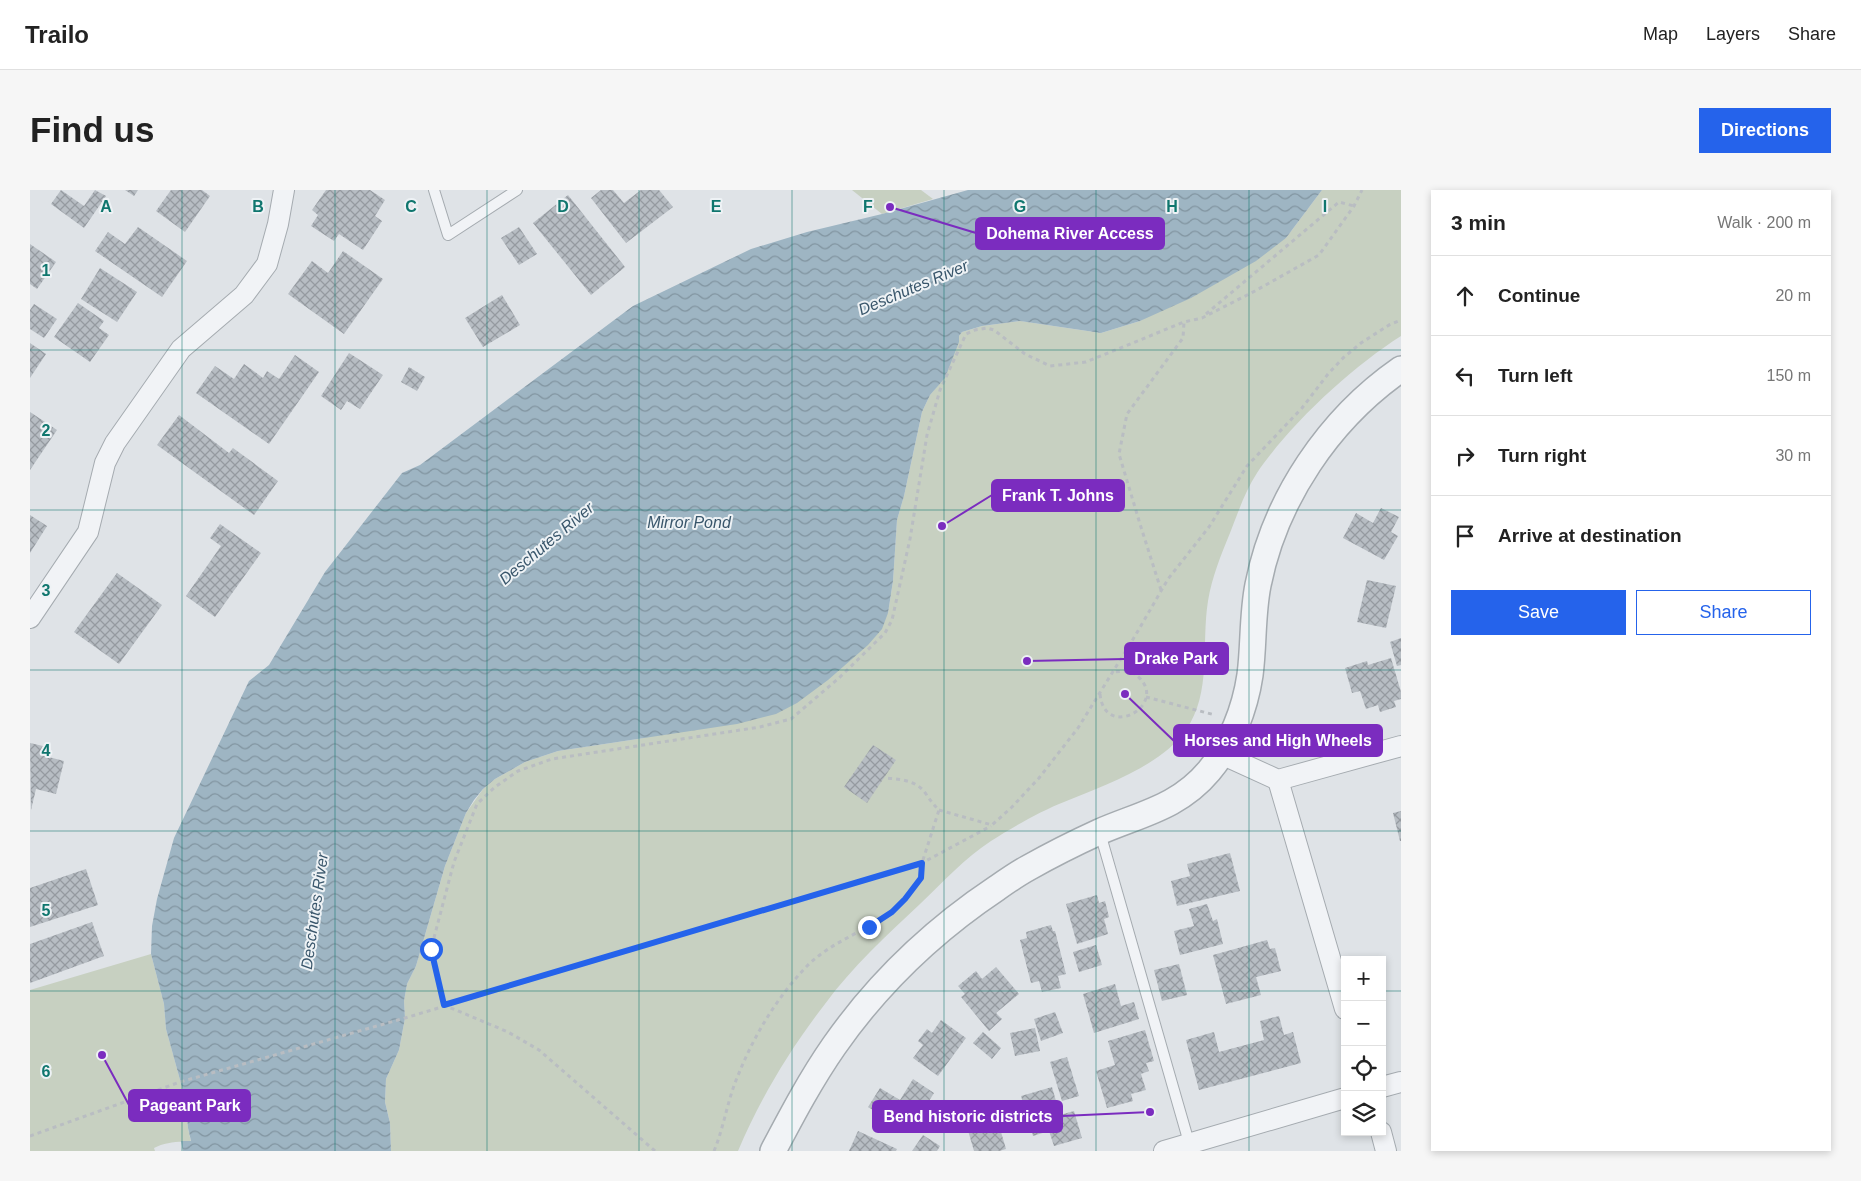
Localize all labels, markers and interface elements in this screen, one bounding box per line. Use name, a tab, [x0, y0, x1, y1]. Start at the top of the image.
text: Trailo	[25, 21, 89, 48]
text: Map	[1643, 24, 1678, 44]
text: Layers	[1706, 24, 1760, 44]
text: Share	[1788, 24, 1836, 44]
button: Directions	[1699, 108, 1831, 153]
text: Find us	[30, 110, 154, 149]
text: A	[100, 198, 112, 215]
text: B	[252, 198, 264, 215]
text: C	[405, 198, 417, 215]
text: D	[557, 198, 569, 215]
text: E	[711, 198, 722, 215]
text: F	[863, 198, 873, 215]
text: G	[1014, 198, 1026, 215]
text: H	[1166, 198, 1178, 215]
text: I	[1323, 198, 1327, 215]
text: 3 min	[1451, 211, 1506, 234]
text: Walk · 200 m	[1717, 214, 1811, 231]
callout: Dohema River Access	[976, 218, 1164, 249]
text: Dohema River Access	[986, 225, 1154, 242]
water label: Deschutes River	[856, 256, 971, 318]
text: 1	[42, 262, 51, 279]
icon: ahead	[1451, 282, 1479, 310]
text: Continue	[1498, 285, 1580, 306]
text: 20 m	[1775, 287, 1811, 304]
icon: left	[1451, 362, 1479, 390]
text: Turn left	[1498, 365, 1573, 386]
text: 150 m	[1767, 367, 1811, 384]
text: 2	[42, 422, 51, 439]
icon: right	[1451, 442, 1479, 470]
text: Turn right	[1498, 445, 1586, 466]
text: 30 m	[1775, 447, 1811, 464]
callout: Frank T. Johns	[992, 480, 1124, 511]
text: Frank T. Johns	[1002, 487, 1114, 504]
water label: Deschutes River	[496, 499, 597, 588]
water label: Mirror Pond	[647, 514, 732, 531]
icon: arrive	[1451, 522, 1479, 550]
text: Arrive at destination	[1498, 525, 1682, 546]
text: 3	[42, 582, 51, 599]
button: Save	[1451, 590, 1626, 635]
button: Share	[1636, 590, 1811, 635]
callout: Drake Park	[1125, 643, 1228, 674]
text: Drake Park	[1134, 650, 1218, 667]
callout: Horses and High Wheels	[1174, 725, 1382, 756]
text: Horses and High Wheels	[1184, 732, 1372, 749]
text: 4	[42, 742, 51, 759]
water label: Deschutes River	[298, 851, 331, 970]
text: 5	[42, 902, 51, 919]
route end	[858, 916, 881, 939]
route start	[420, 938, 443, 961]
map controls	[1341, 956, 1386, 1136]
button: +	[1341, 956, 1386, 1001]
button: −	[1341, 1001, 1386, 1046]
button: locate	[1341, 1046, 1386, 1091]
text: 6	[42, 1063, 51, 1080]
callout: Pageant Park	[129, 1090, 250, 1121]
button: layers	[1341, 1091, 1386, 1136]
text: Pageant Park	[139, 1097, 241, 1114]
callout: Bend historic districts	[873, 1101, 1062, 1132]
text: Bend historic districts	[884, 1108, 1053, 1125]

